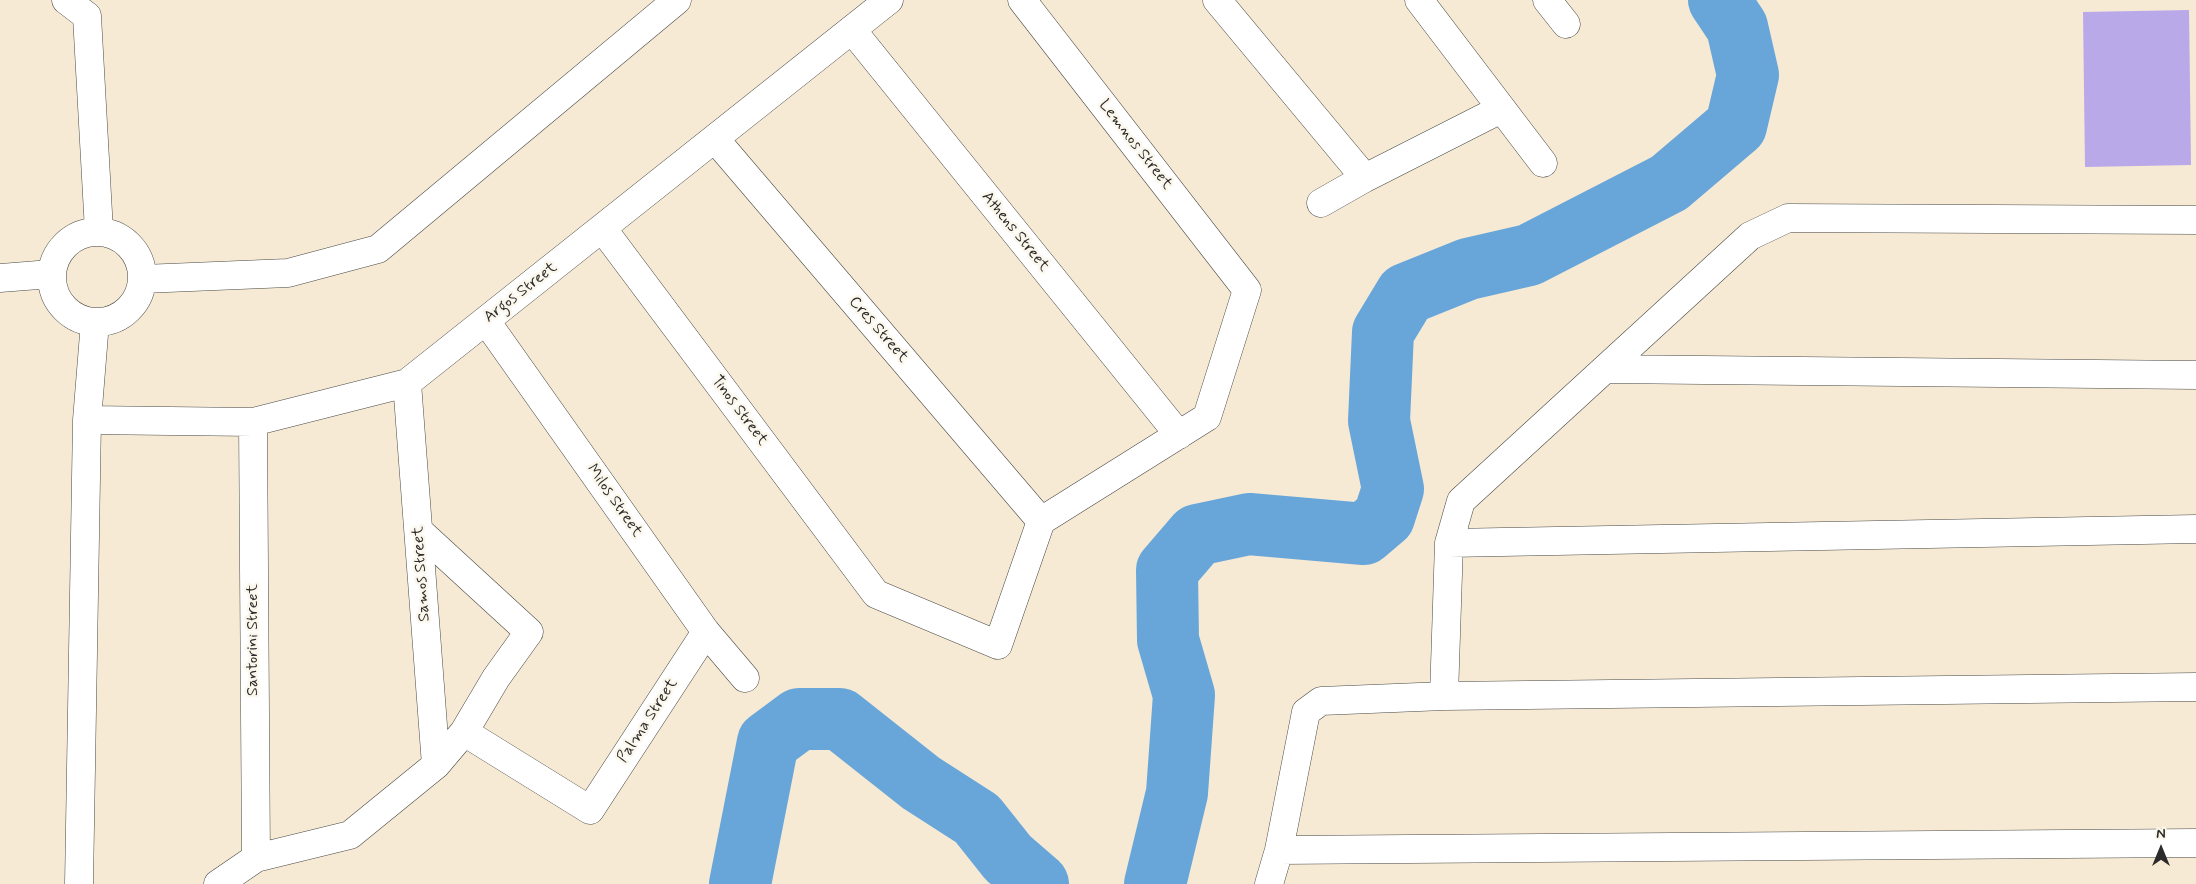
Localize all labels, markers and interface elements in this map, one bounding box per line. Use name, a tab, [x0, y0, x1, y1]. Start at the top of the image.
street label: Lemnos Street	[1094, 96, 1176, 194]
street label: Athens Street	[977, 188, 1053, 276]
street label: Argos Street	[481, 259, 561, 327]
street label: Cres Street	[844, 293, 912, 367]
street label: Tinos Street	[707, 372, 771, 450]
street label: Milos Street	[582, 461, 646, 541]
street label: Samos Street	[409, 526, 435, 622]
street label: Santorini Street	[244, 584, 264, 696]
street label: Palma Street	[614, 675, 682, 767]
north arrow	[2136, 824, 2186, 874]
text: N	[2156, 825, 2166, 843]

